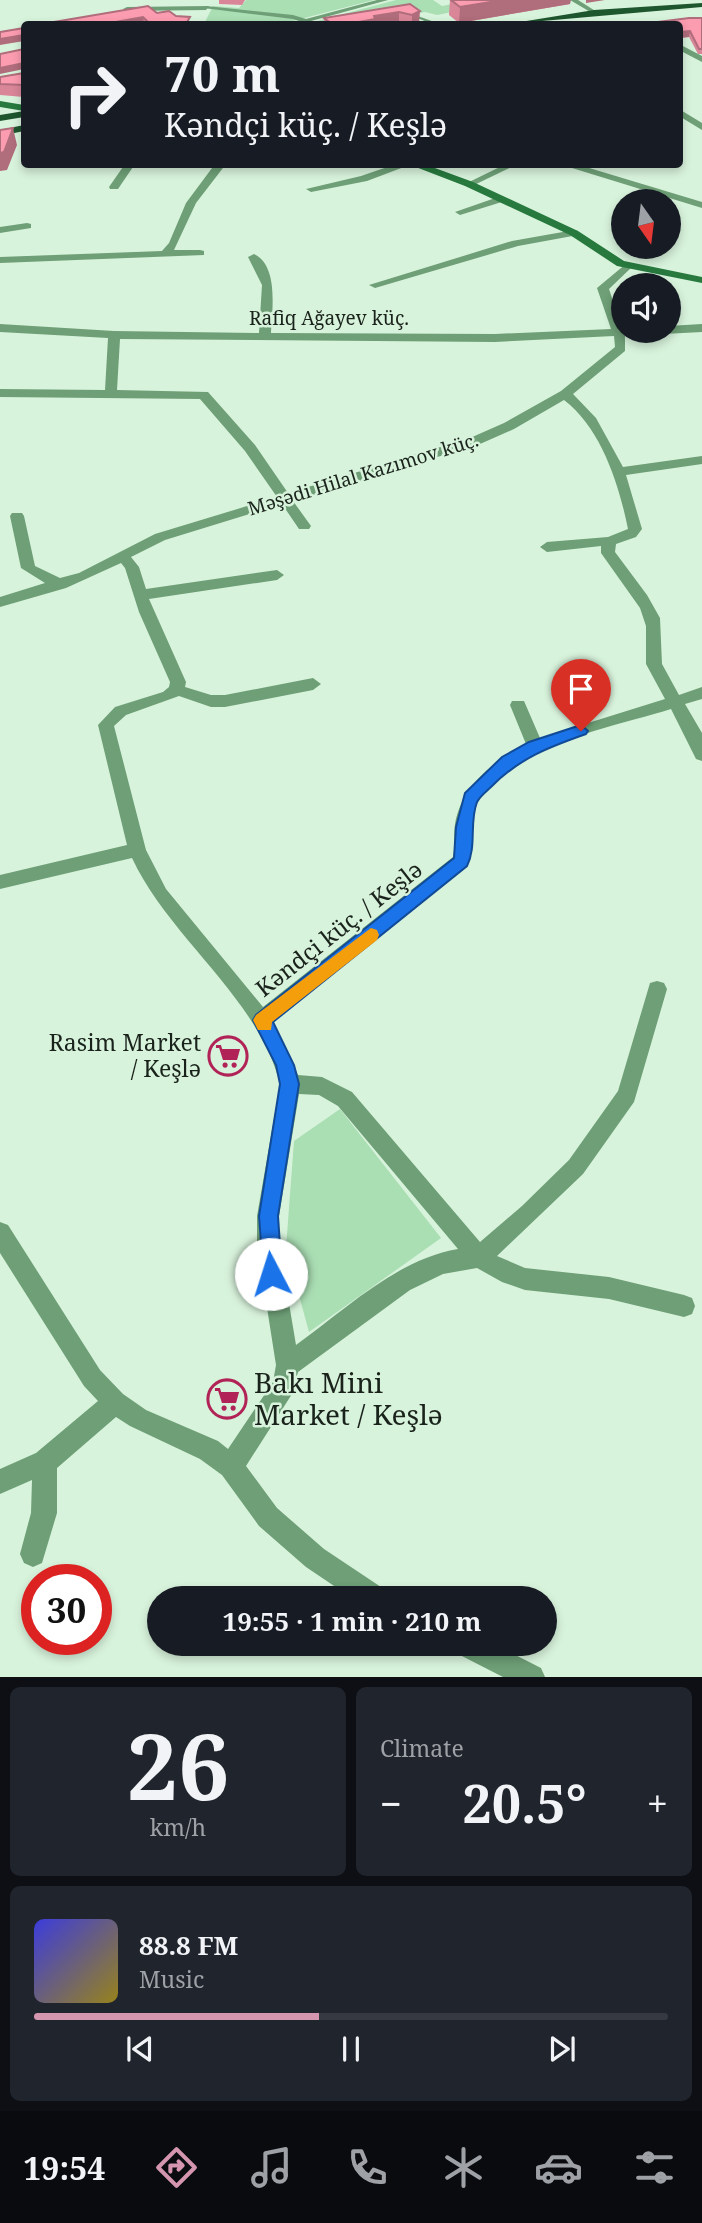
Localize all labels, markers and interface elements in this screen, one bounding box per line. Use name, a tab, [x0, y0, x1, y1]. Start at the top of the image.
text: 70 m	[164, 40, 280, 106]
icon: right	[49, 49, 140, 140]
text: Kəndçi küç. / Keşlə	[164, 103, 447, 146]
north arrow	[611, 189, 681, 259]
map controls	[611, 189, 681, 343]
button: sound	[611, 273, 681, 343]
street label: Rafiq Ağayev küç.	[249, 305, 409, 331]
street label: Məşədi Hilal Kazımov küç.	[244, 426, 482, 522]
pin	[551, 659, 611, 731]
icon: arrive	[562, 670, 600, 708]
street label: Kəndçi küç. / Keşlə	[248, 853, 428, 1003]
place label: Rasim Market / Keşlə	[49, 1026, 201, 1084]
supermarket icon: Rasim Market / Keşlə	[207, 1035, 249, 1077]
position arrow	[234, 1237, 308, 1311]
place label: Bakı Mini Market / Keşlə	[254, 1363, 443, 1433]
supermarket icon: Bakı Mini Market / Keşlə	[206, 1378, 248, 1420]
speed limit sign: 30	[21, 1564, 112, 1655]
text: 19:55 · 1 min · 210 m	[222, 1603, 482, 1639]
text: 26	[127, 1703, 229, 1827]
text: Climate	[380, 1732, 464, 1764]
text: 20.5°	[462, 1767, 587, 1838]
text: −	[380, 1777, 402, 1829]
text: +	[647, 1777, 668, 1829]
text: km/h	[150, 1811, 206, 1843]
text: 88.8 FM	[139, 1927, 238, 1963]
text: Music	[139, 1963, 204, 1995]
icon: previous	[121, 2030, 159, 2068]
icon: pause	[332, 2030, 370, 2068]
icon: next	[543, 2030, 581, 2068]
icon: directions	[152, 2143, 201, 2192]
icon: music	[247, 2143, 296, 2192]
icon: phone	[343, 2143, 392, 2192]
icon: climate	[439, 2143, 488, 2192]
icon: car	[534, 2143, 583, 2192]
icon: filters	[630, 2143, 679, 2192]
text: 19:54	[23, 2146, 105, 2189]

